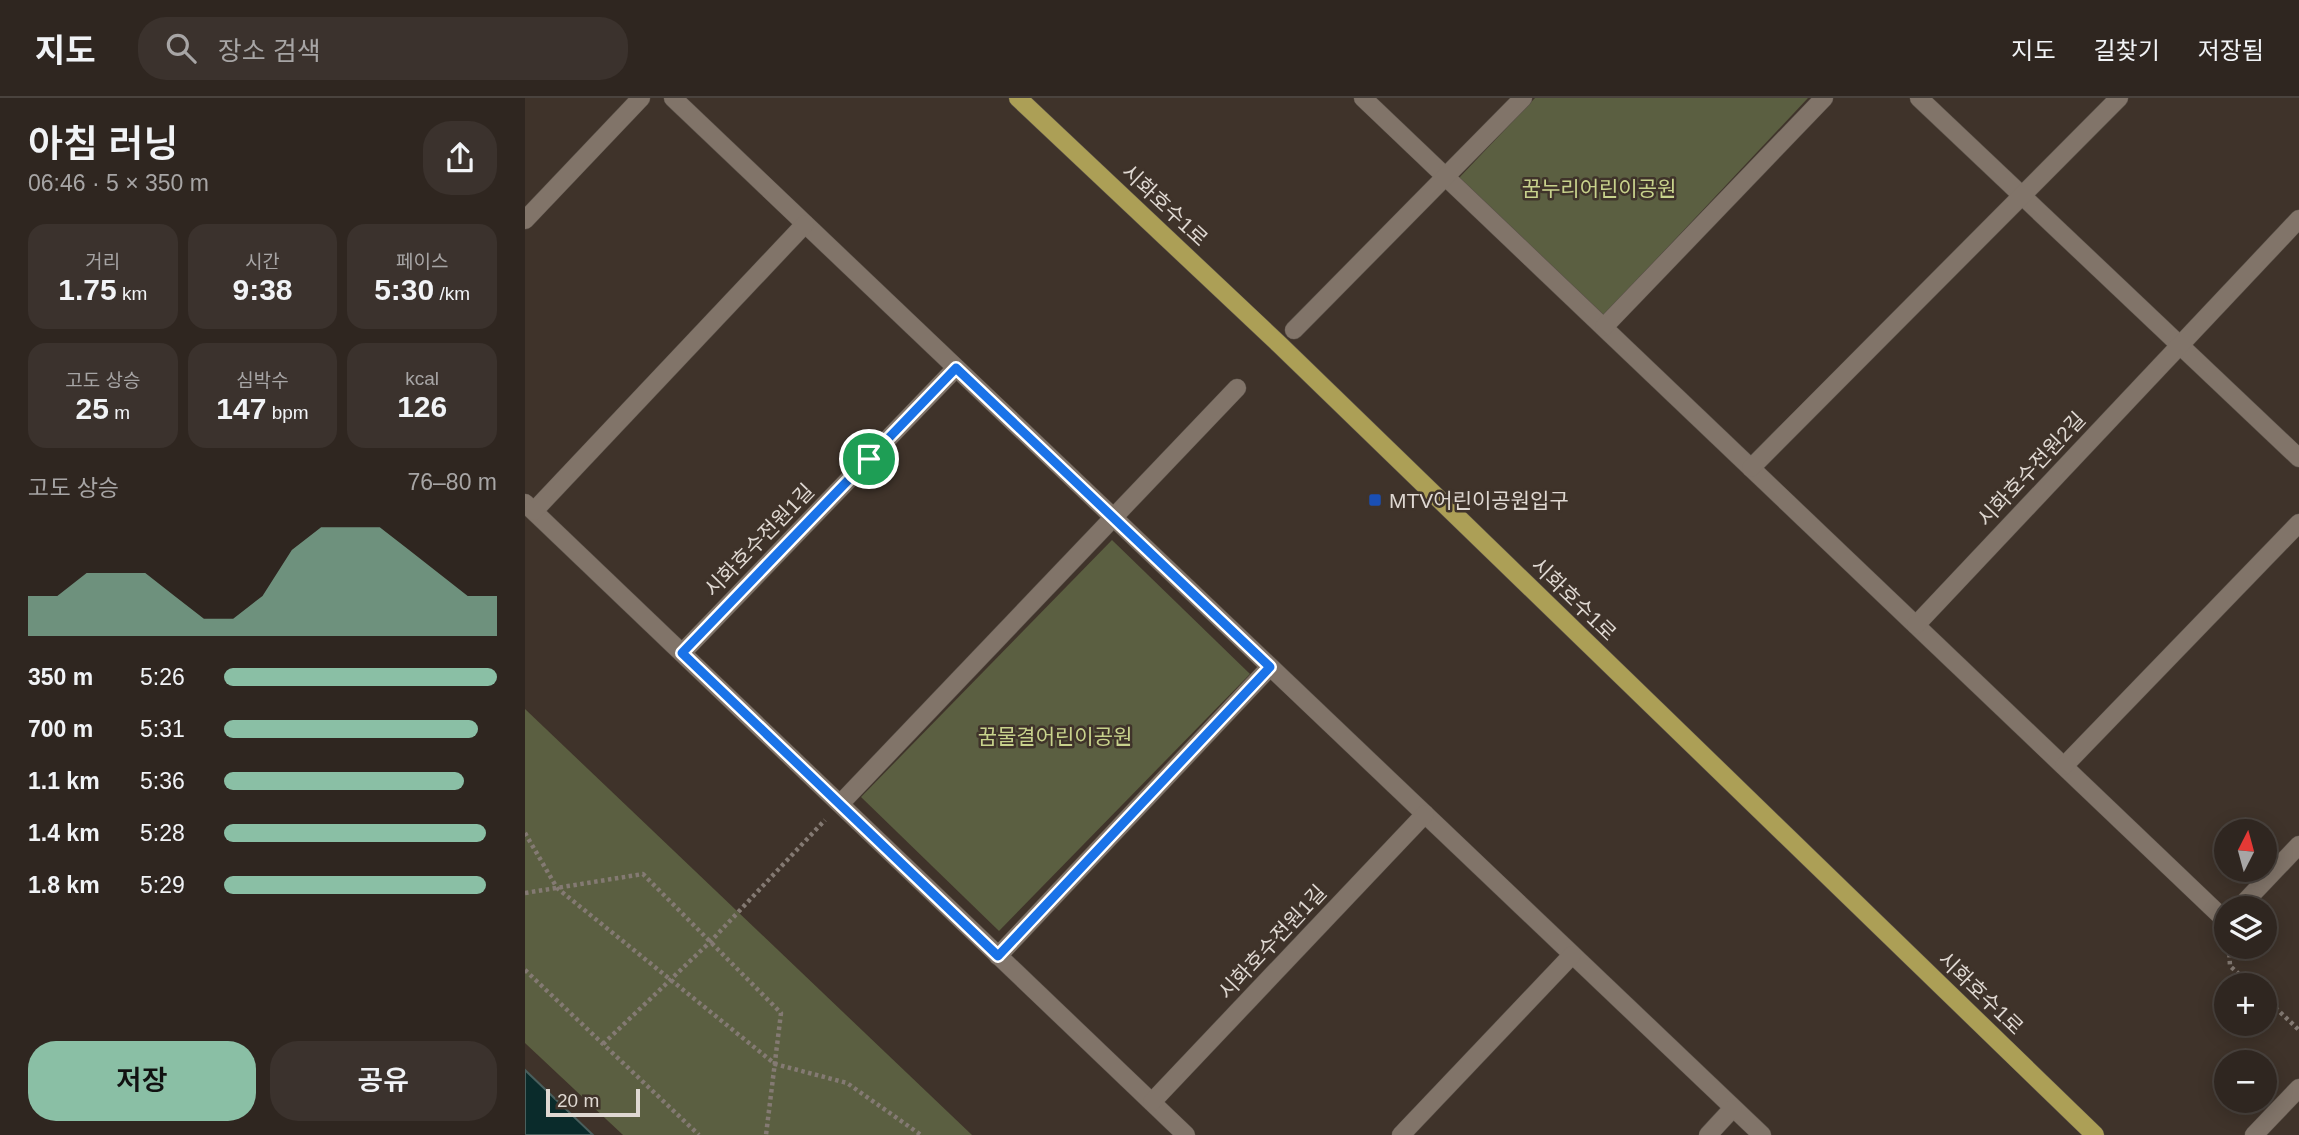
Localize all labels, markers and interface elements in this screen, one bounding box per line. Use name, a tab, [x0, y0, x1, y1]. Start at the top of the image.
search box	[138, 17, 628, 80]
icon: search	[162, 29, 200, 67]
text: 지도	[35, 32, 96, 69]
text: 장소 검색	[218, 36, 321, 66]
text: 지도	[2011, 37, 2056, 64]
text: 길찾기	[2094, 37, 2160, 64]
text: 저장됨	[2198, 37, 2264, 64]
button: share	[423, 121, 497, 195]
text: 아침 러닝	[28, 123, 178, 165]
street label: 시화호수1로	[1118, 160, 1212, 250]
text: 06:46 · 5 × 350 m	[28, 170, 209, 196]
park label: 꿈누리어린이공원	[1522, 177, 1676, 200]
text: 거리	[85, 251, 120, 272]
text: 시간	[245, 251, 280, 272]
text: 페이스	[396, 251, 448, 272]
text: 1.75	[58, 273, 117, 306]
text: 9:38	[232, 273, 293, 306]
text: 5:30	[374, 273, 434, 306]
text: km	[117, 283, 147, 304]
text: /km	[434, 283, 470, 304]
text: kcal	[405, 368, 439, 389]
text: 고도 상승	[65, 370, 140, 391]
text: 심박수	[236, 370, 289, 391]
text: 126	[397, 390, 447, 423]
text: 25	[76, 392, 109, 425]
text: 147	[216, 392, 266, 425]
text: m	[109, 402, 130, 423]
text: bpm	[266, 402, 309, 423]
street label: 시화호수전원2길	[1972, 407, 2090, 531]
pin	[839, 429, 899, 489]
icon: arrive	[850, 440, 888, 478]
text: 76–80 m	[407, 469, 497, 495]
text: 고도 상승	[28, 475, 119, 501]
street label: 시화호수전원1길	[700, 479, 818, 601]
place label: MTV어린이공원입구	[1389, 489, 1569, 512]
marker: MTV어린이공원입구	[1367, 492, 1383, 508]
street label: 시화호수1로	[1527, 553, 1621, 645]
text: 350 m	[28, 664, 93, 690]
text: 5:26	[140, 664, 185, 690]
text: 700 m	[28, 716, 93, 742]
text: 5:31	[140, 716, 185, 742]
park label: 꿈물결어린이공원	[978, 725, 1132, 748]
text: 1.1 km	[28, 768, 100, 794]
text: 5:36	[140, 768, 185, 794]
north arrow	[2214, 819, 2277, 882]
map controls	[2214, 819, 2277, 1113]
text: 1.4 km	[28, 820, 100, 846]
text: 5:28	[140, 820, 185, 846]
text: 1.8 km	[28, 872, 100, 898]
text: 5:29	[140, 872, 185, 898]
street label: 시화호수전원1길	[1213, 880, 1331, 1004]
button: layers	[2214, 896, 2277, 959]
street label: 시화호수1로	[1934, 947, 2028, 1039]
button: +	[2214, 973, 2277, 1036]
button: 저장	[28, 1041, 256, 1121]
button: 공유	[270, 1041, 497, 1121]
button: −	[2214, 1050, 2277, 1113]
scale bar	[546, 1086, 641, 1118]
text: 20 m	[557, 1090, 599, 1111]

